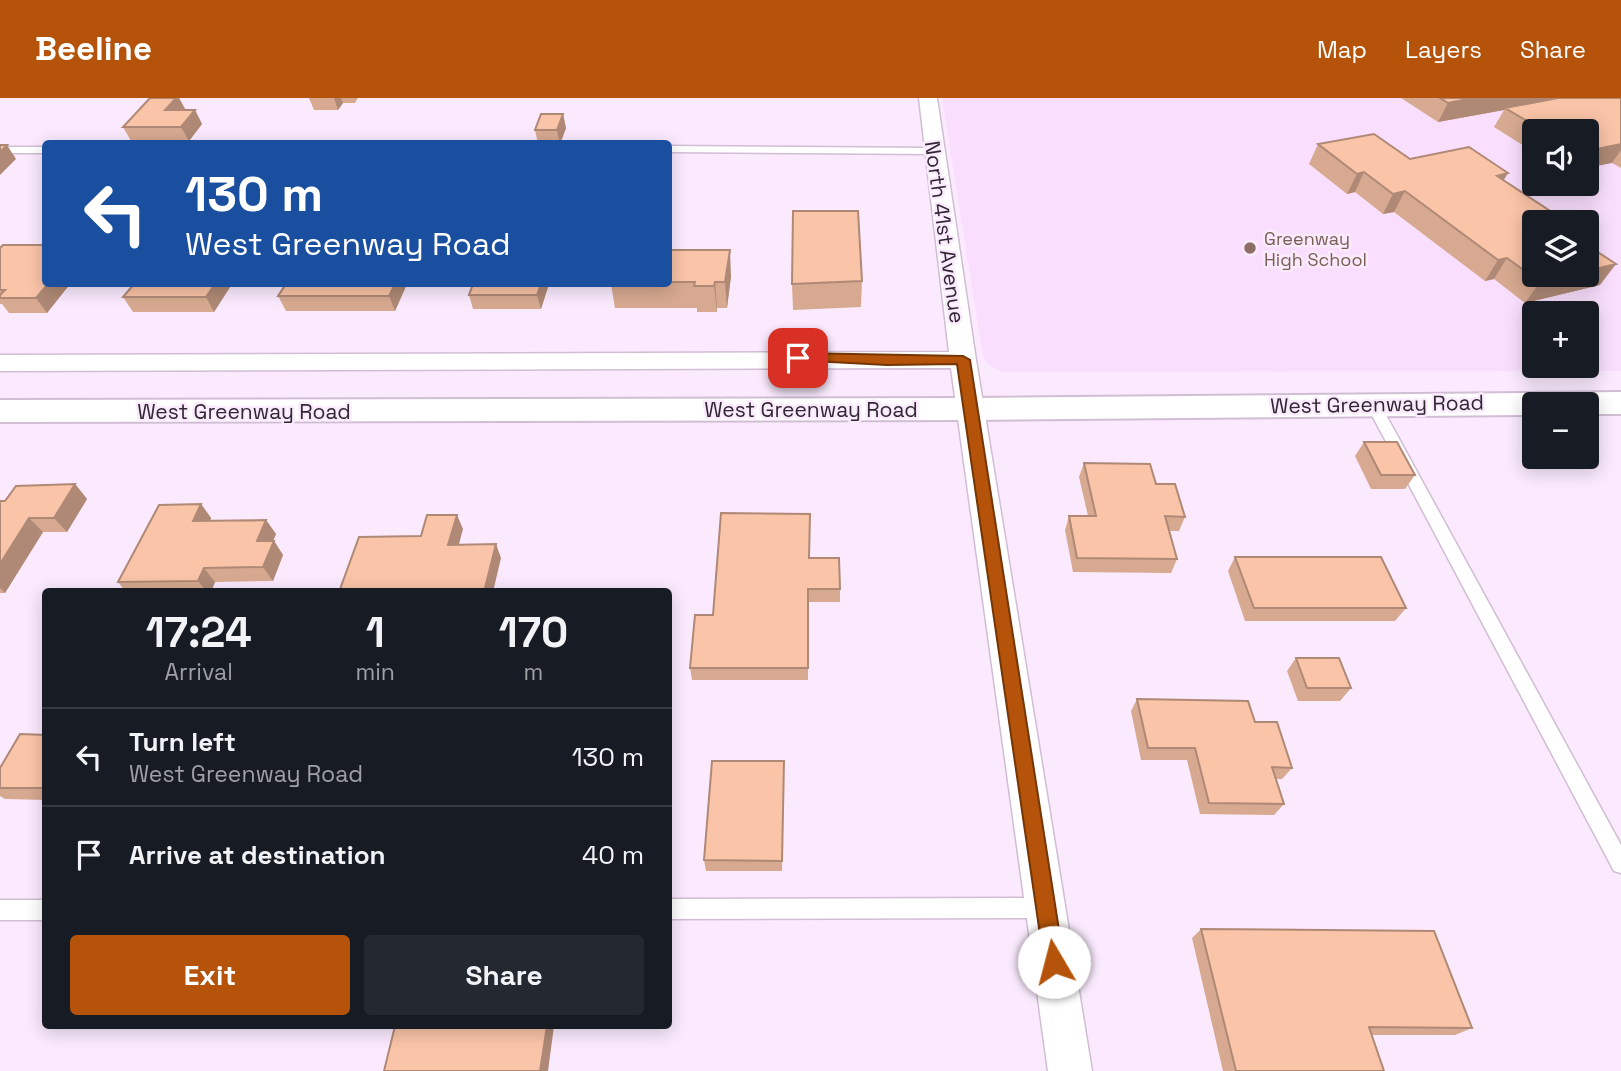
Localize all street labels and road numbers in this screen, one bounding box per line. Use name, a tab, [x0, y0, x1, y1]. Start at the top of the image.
street label: North 41st Avenue	[919, 139, 971, 325]
street label: West Greenway Road	[1270, 389, 1484, 419]
street label: West Greenway Road	[704, 396, 918, 423]
street label: West Greenway Road	[137, 398, 351, 425]

